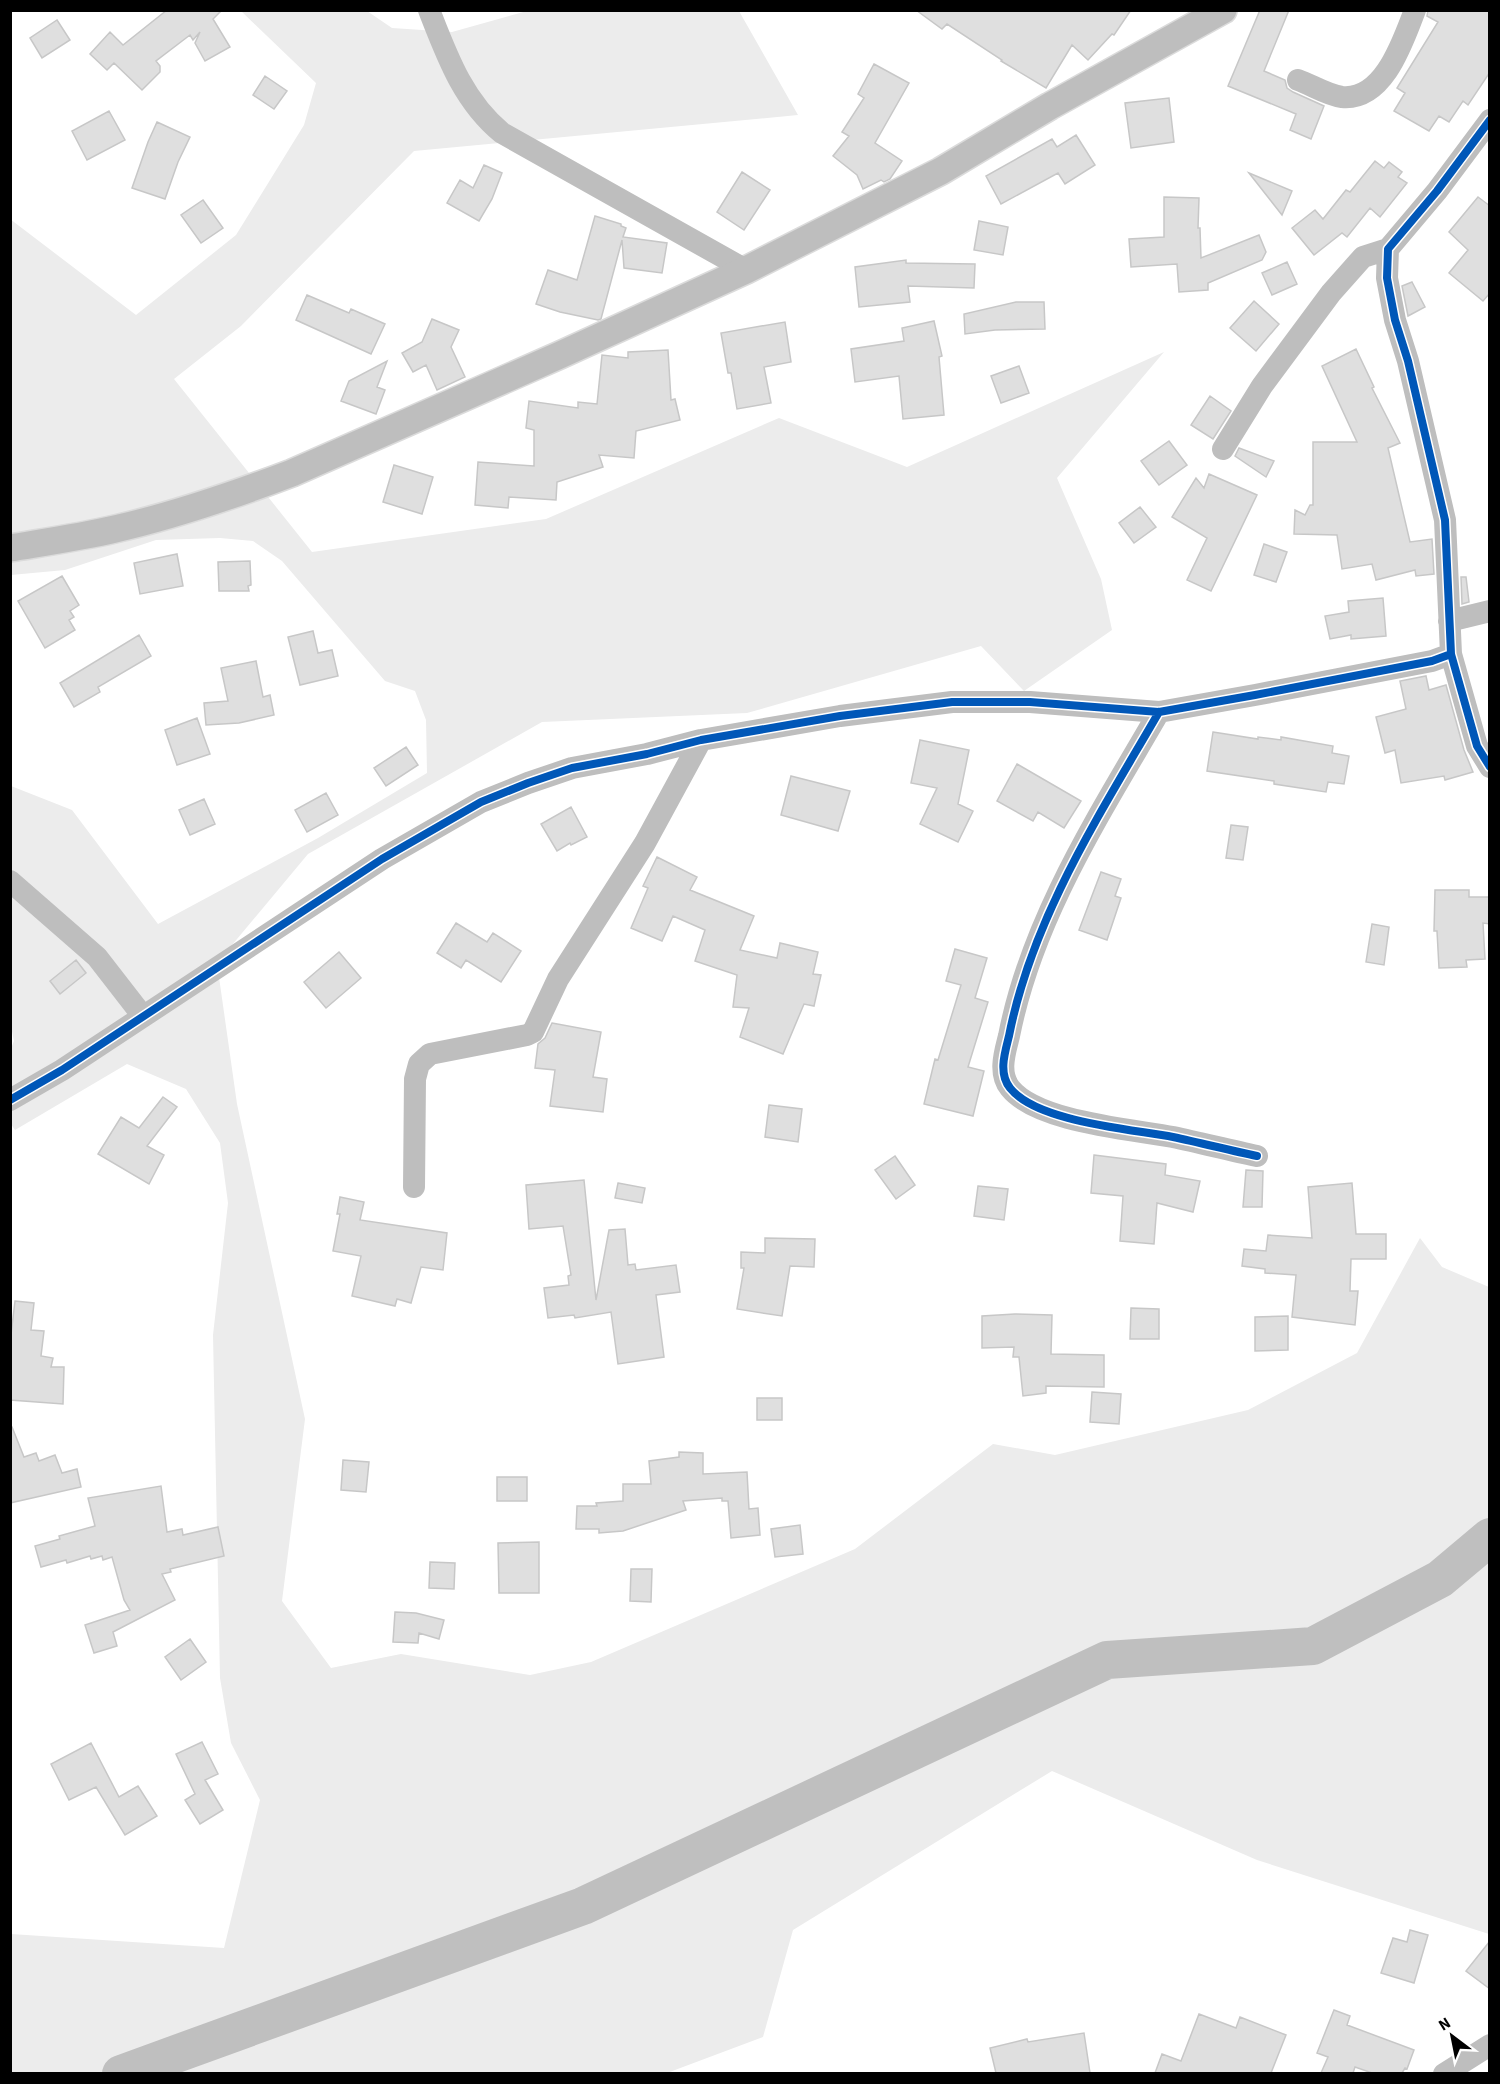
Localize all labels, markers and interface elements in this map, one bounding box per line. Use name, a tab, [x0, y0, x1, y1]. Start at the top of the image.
north arrow	[1422, 2006, 1482, 2066]
text: N	[1434, 2012, 1455, 2036]

